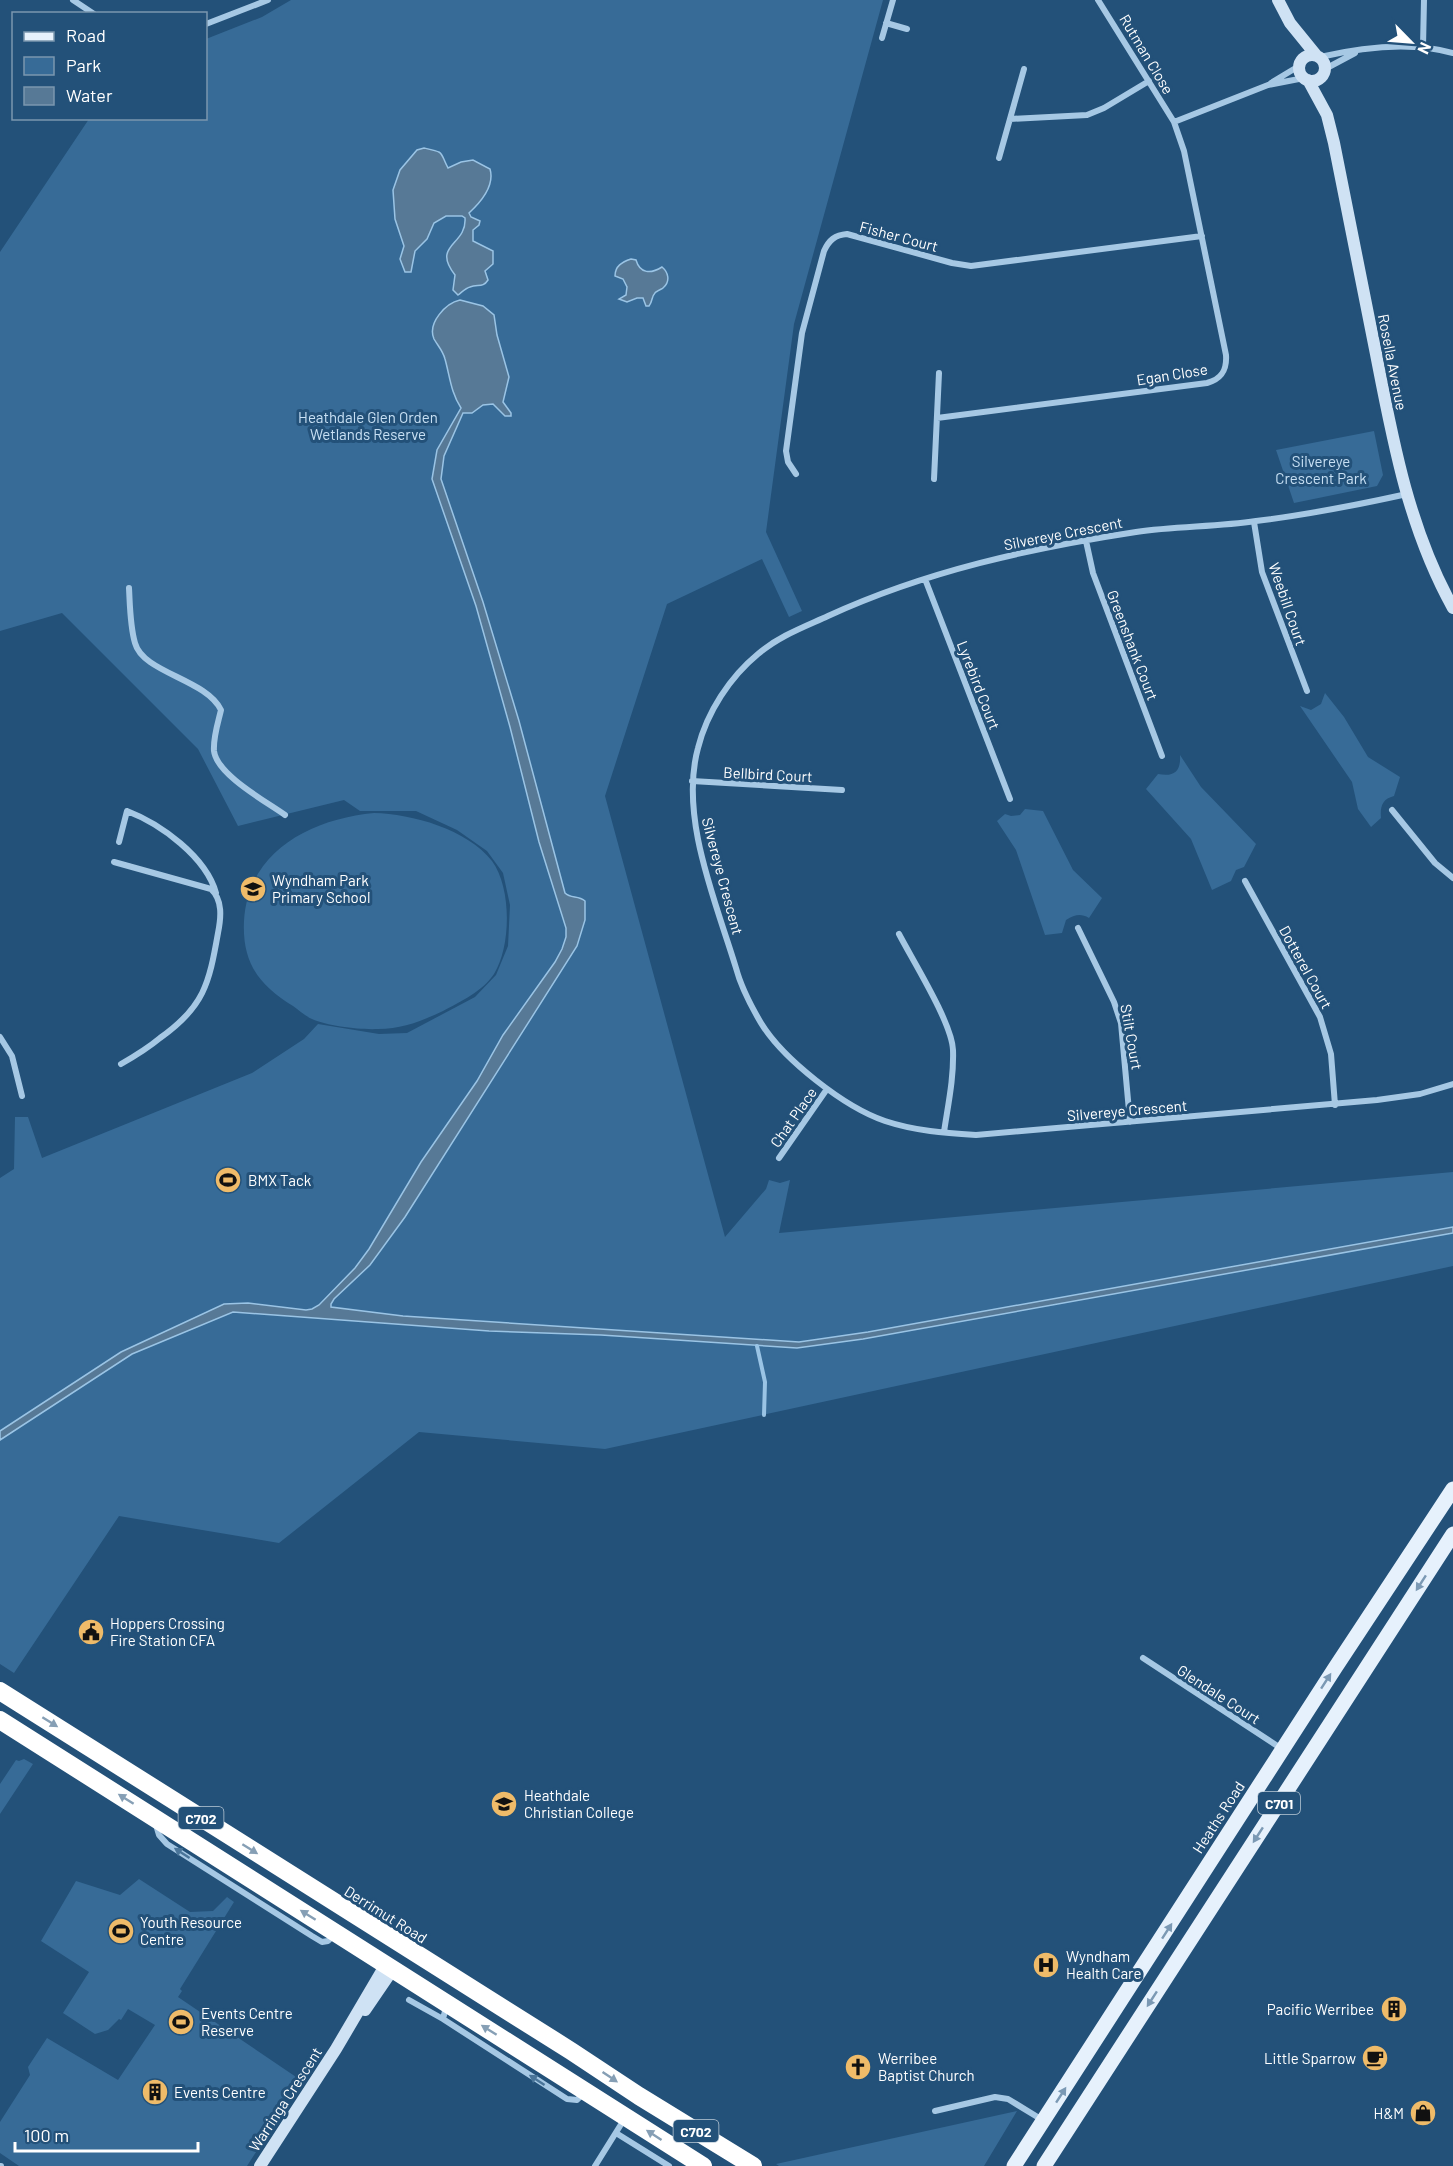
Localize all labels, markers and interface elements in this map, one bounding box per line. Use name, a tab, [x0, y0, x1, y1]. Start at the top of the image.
street label: Rutman Close	[1116, 11, 1178, 97]
legend	[12, 12, 207, 120]
north arrow	[1381, 12, 1441, 72]
text: Road	[66, 24, 106, 46]
text: N	[1414, 40, 1436, 57]
text: Park	[66, 54, 101, 76]
text: Water	[66, 84, 113, 106]
street label: Fisher Court	[858, 217, 940, 255]
street label: Rosella Avenue	[1375, 312, 1411, 412]
street label: Egan Close	[1135, 359, 1209, 389]
park label: Heathdale Glen Orden Wetlands Reserve	[298, 408, 438, 443]
park label: Silvereye Crescent Park	[1275, 452, 1367, 487]
street label: Silvereye Crescent	[1002, 513, 1124, 553]
street label: Weebill Court	[1265, 560, 1311, 648]
street label: Greenshank Court	[1104, 587, 1162, 703]
street label: Lyrebird Court	[954, 638, 1004, 732]
street label: Bellbird Court	[723, 763, 813, 785]
street label: Silvereye Crescent	[699, 815, 747, 937]
place label: Wyndham Park Primary School	[272, 871, 370, 906]
school or university icon: Wyndham Park Primary School	[238, 874, 268, 904]
street label: Dotterel Court	[1276, 922, 1336, 1012]
street label: Stilt Court	[1117, 1003, 1147, 1071]
street label: Chat Place	[766, 1084, 820, 1150]
street label: Silvereye Crescent	[1066, 1096, 1188, 1124]
sports icon: BMX Tack	[213, 1165, 243, 1195]
place label: BMX Tack	[248, 1171, 312, 1189]
one-way arrow	[1416, 1575, 1427, 1592]
place label: Hoppers Crossing Fire Station CFA	[110, 1614, 225, 1649]
public building icon: Hoppers Crossing Fire Station CFA	[76, 1617, 106, 1647]
street label: Glendale Court	[1174, 1660, 1264, 1728]
one-way arrow	[1321, 1673, 1332, 1689]
one-way arrow	[42, 1717, 58, 1728]
street label: Heaths Road	[1188, 1778, 1248, 1856]
place label: Heathdale Christian College	[524, 1786, 634, 1821]
school or university icon: Heathdale Christian College	[489, 1789, 519, 1819]
road number: C701	[1258, 1792, 1300, 1814]
one-way arrow	[118, 1794, 134, 1805]
road number: C702	[178, 1807, 224, 1829]
one-way arrow	[1253, 1827, 1264, 1843]
one-way arrow	[242, 1843, 258, 1854]
one-way arrow	[174, 1848, 190, 1859]
street label: Derrimut Road	[341, 1881, 431, 1947]
one-way arrow	[300, 1909, 317, 1920]
place label: Youth Resource Centre	[140, 1913, 242, 1948]
sports icon: Youth Resource Centre	[106, 1916, 136, 1946]
one-way arrow	[1161, 1923, 1172, 1939]
place label: Wyndham Health Care	[1066, 1947, 1141, 1982]
hospital icon: Wyndham Health Care	[1031, 1950, 1061, 1980]
one-way arrow	[1147, 1991, 1158, 2007]
building icon: Pacific Werribee	[1379, 1994, 1409, 2024]
place label: Pacific Werribee	[1267, 2000, 1374, 2018]
place label: Events Centre Reserve	[201, 2004, 293, 2039]
sports icon: Events Centre Reserve	[166, 2007, 196, 2037]
one-way arrow	[482, 2024, 498, 2036]
cafe icon: Little Sparrow	[1360, 2043, 1390, 2073]
street label: Warringa Crescent	[245, 2044, 325, 2154]
place label: Werribee Baptist Church	[878, 2049, 975, 2084]
place label: Little Sparrow	[1264, 2049, 1356, 2067]
church icon: Werribee Baptist Church	[843, 2052, 873, 2082]
one-way arrow	[602, 2071, 618, 2082]
one-way arrow	[529, 2074, 545, 2085]
building icon: Events Centre	[140, 2077, 170, 2107]
place label: Events Centre	[174, 2083, 266, 2101]
one-way arrow	[1055, 2087, 1066, 2103]
shop icon: H&M	[1408, 2098, 1438, 2128]
place label: H&M	[1374, 2104, 1404, 2122]
scale bar	[15, 2115, 198, 2153]
road number: C702	[674, 2120, 718, 2142]
text: 100 m	[24, 2124, 69, 2146]
one-way arrow	[646, 2129, 662, 2140]

